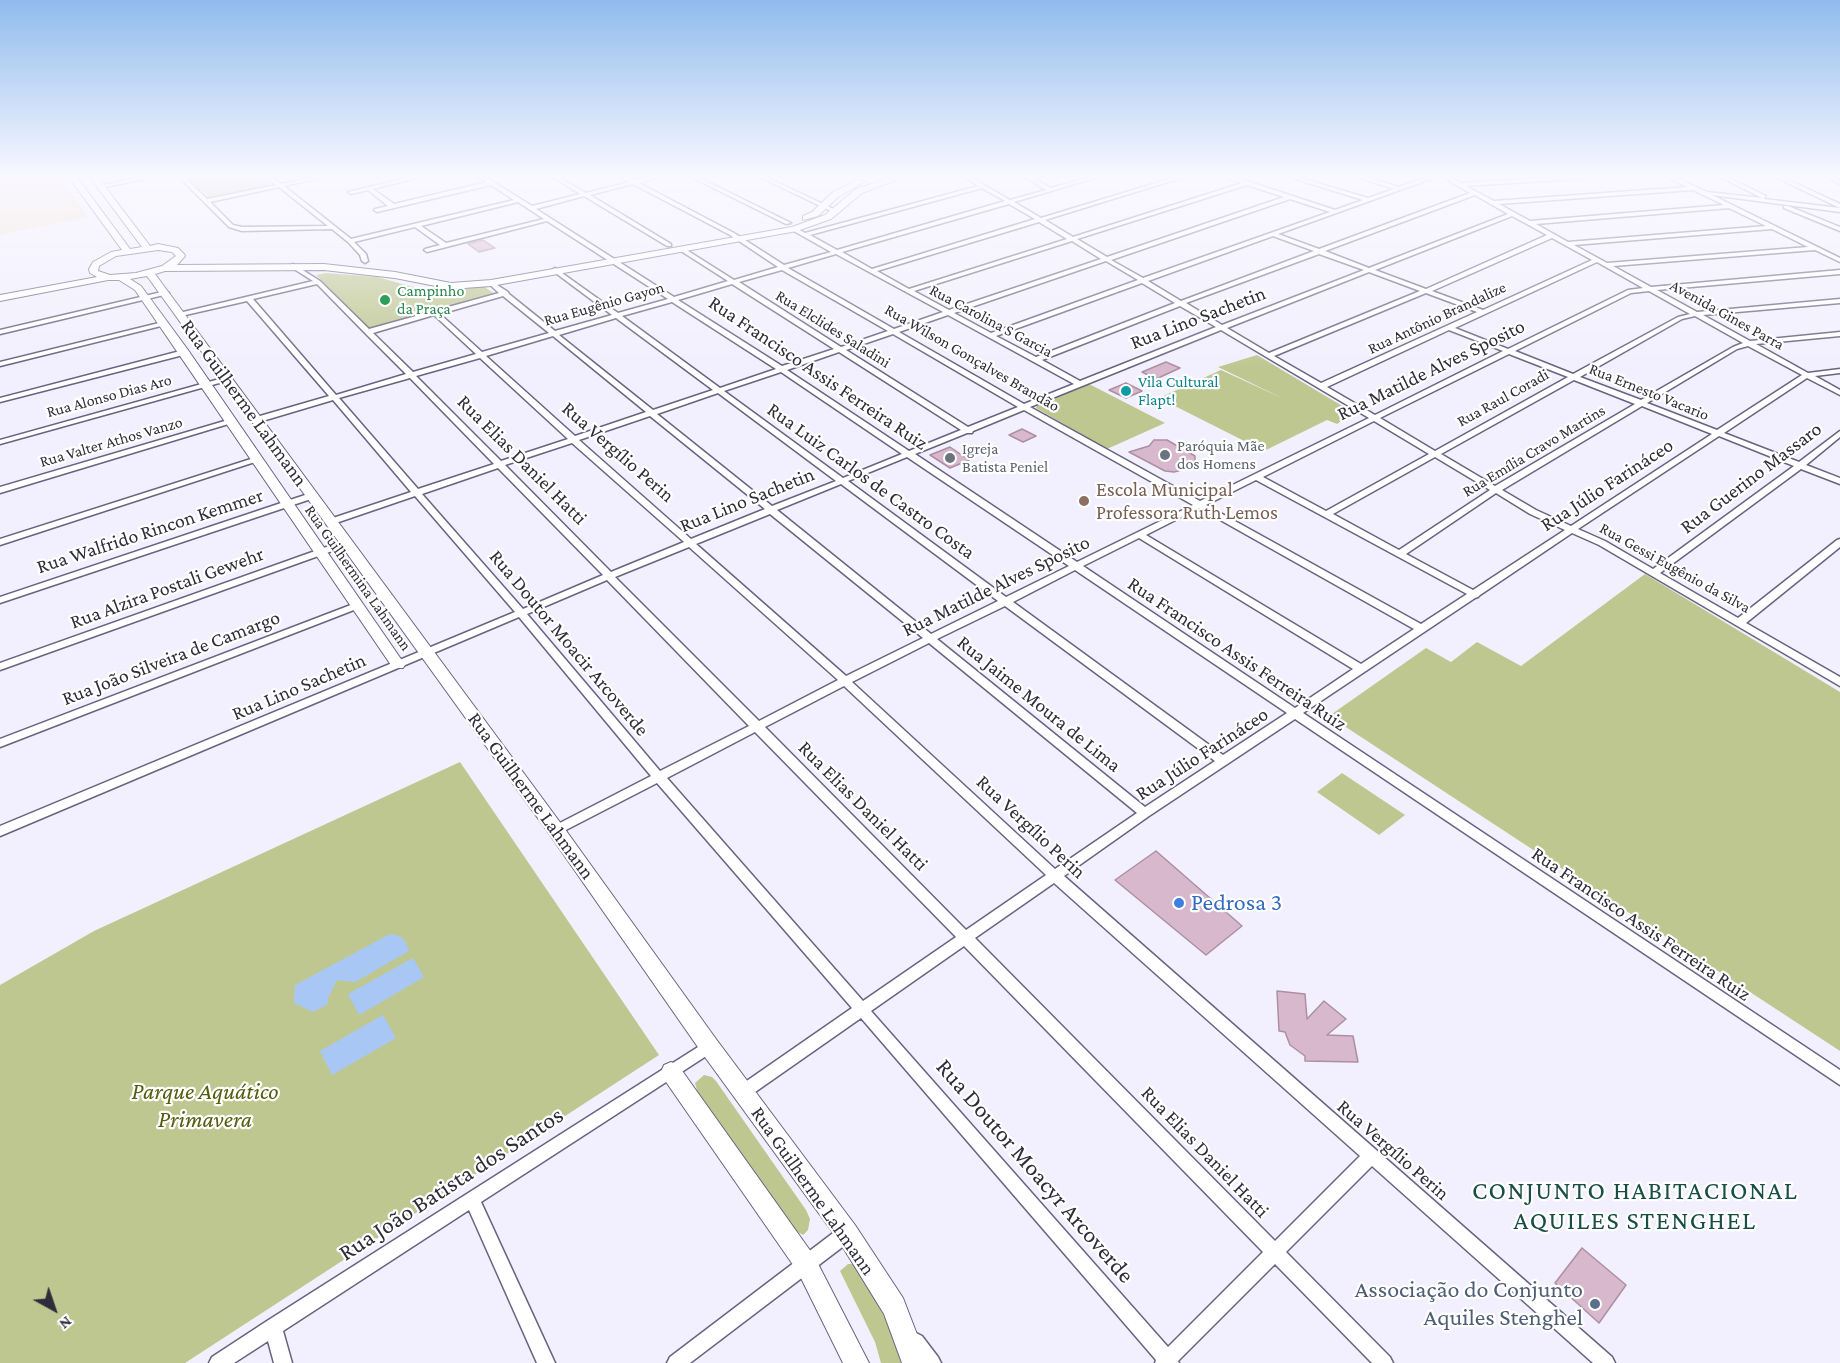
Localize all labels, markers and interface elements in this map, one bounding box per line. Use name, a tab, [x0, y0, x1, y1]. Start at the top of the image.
street label: Avenida Gines Parra	[1667, 276, 1787, 354]
street label: Rua Eugênio Gayon	[542, 278, 666, 330]
street label: Rua Antônio Brandalize	[1365, 278, 1509, 358]
street label: Rua Carolina S Garcia	[926, 280, 1056, 362]
place label: Campinho da Praça	[397, 281, 464, 319]
street label: Rua Lino Sachetin	[1127, 281, 1269, 355]
street label: Rua Elclides Saladini	[772, 286, 894, 372]
street label: Rua Francisco Assis Ferreira Ruiz	[704, 291, 932, 455]
marker: Campinho da Praça	[378, 293, 392, 307]
street label: Rua Wilson Gonçalves Brandão	[881, 300, 1063, 416]
street label: Rua Matilde Alves Sposito	[1333, 314, 1529, 426]
street label: Rua Guilherme Lahmann	[175, 315, 313, 491]
street label: Rua Ernesto Vacario	[1586, 359, 1712, 425]
street label: Rua Raul Coradi	[1454, 365, 1552, 431]
street label: Rua Alonso Dias Aro	[44, 370, 174, 422]
place label: Vila Cultural Flapt!	[1138, 372, 1218, 410]
marker: Vila Cultural Flapt!	[1119, 384, 1133, 398]
street label: Rua Elias Daniel Hatti	[452, 390, 592, 530]
street label: Rua Vergílio Perin	[557, 397, 679, 507]
street label: Rua Luiz Carlos de Castro Costa	[762, 397, 980, 565]
street label: Rua Emília Cravo Martins	[1459, 401, 1609, 501]
street label: Rua Valter Athos Vanzo	[37, 412, 185, 472]
street label: Rua Guerino Massaro	[1676, 417, 1826, 539]
street label: Rua Júlio Farináceo	[1536, 433, 1678, 537]
place label: Paróquia Mãe dos Homens	[1177, 436, 1264, 474]
place label: Igreja Batista Peniel	[962, 439, 1048, 477]
marker: Paróquia Mãe dos Homens	[1158, 448, 1172, 462]
marker: Igreja Batista Peniel	[943, 451, 957, 465]
street label: Rua Lino Sachetin	[676, 462, 818, 538]
place label: Escola Municipal Professora Ruth Lemos	[1096, 478, 1278, 525]
street label: Rua Walfrido Rincon Kemmer	[34, 483, 266, 579]
marker: Escola Municipal Professora Ruth Lemos	[1077, 494, 1091, 508]
street label: Rua Guilhermina Lahmann	[300, 501, 416, 655]
street label: Rua Gessi Eugênio da Silva	[1596, 519, 1754, 617]
street label: Rua Matilde Alves Sposito	[898, 530, 1094, 642]
street label: Rua Alzira Postali Gewehr	[67, 542, 267, 634]
street label: Rua Doutor Moacir Arcoverde	[484, 545, 654, 741]
street label: Rua Francisco Assis Ferreira Ruiz	[1123, 572, 1351, 736]
street label: Rua João Silveira de Camargo	[59, 605, 283, 711]
street label: Rua Jaime Moura de Lima	[952, 631, 1126, 777]
street label: Rua Lino Sachetin	[228, 648, 370, 726]
street label: Rua Júlio Farináceo	[1131, 702, 1273, 806]
street label: Rua Guilherme Lahmann	[462, 708, 600, 884]
street label: Rua Elias Daniel Hatti	[793, 736, 933, 876]
street label: Rua Vergílio Perin	[971, 770, 1091, 884]
street label: Rua Francisco Assis Ferreira Ruiz	[1527, 842, 1755, 1006]
place label: Pedrosa 3	[1191, 889, 1282, 917]
marker: Pedrosa 3	[1172, 896, 1186, 910]
street label: Rua Doutor Moacyr Arcoverde	[930, 1053, 1140, 1289]
park label: Parque Aquático Primavera	[131, 1078, 279, 1134]
street label: Rua Elias Daniel Hatti	[1136, 1081, 1274, 1223]
street label: Rua Vergílio Perin	[1332, 1095, 1454, 1205]
street label: Rua João Batista dos Santos	[333, 1101, 569, 1267]
street label: Rua Guilherme Lahmann	[746, 1102, 880, 1280]
district label: CONJUNTO HABITACIONAL AQUILES STENGHEL	[1472, 1175, 1798, 1236]
place label: Associação do Conjunto Aquiles Stenghel	[1355, 1276, 1583, 1332]
north arrow	[24, 1279, 84, 1339]
marker: Associação do Conjunto Aquiles Stenghel	[1588, 1297, 1602, 1311]
text: N	[56, 1313, 76, 1333]

